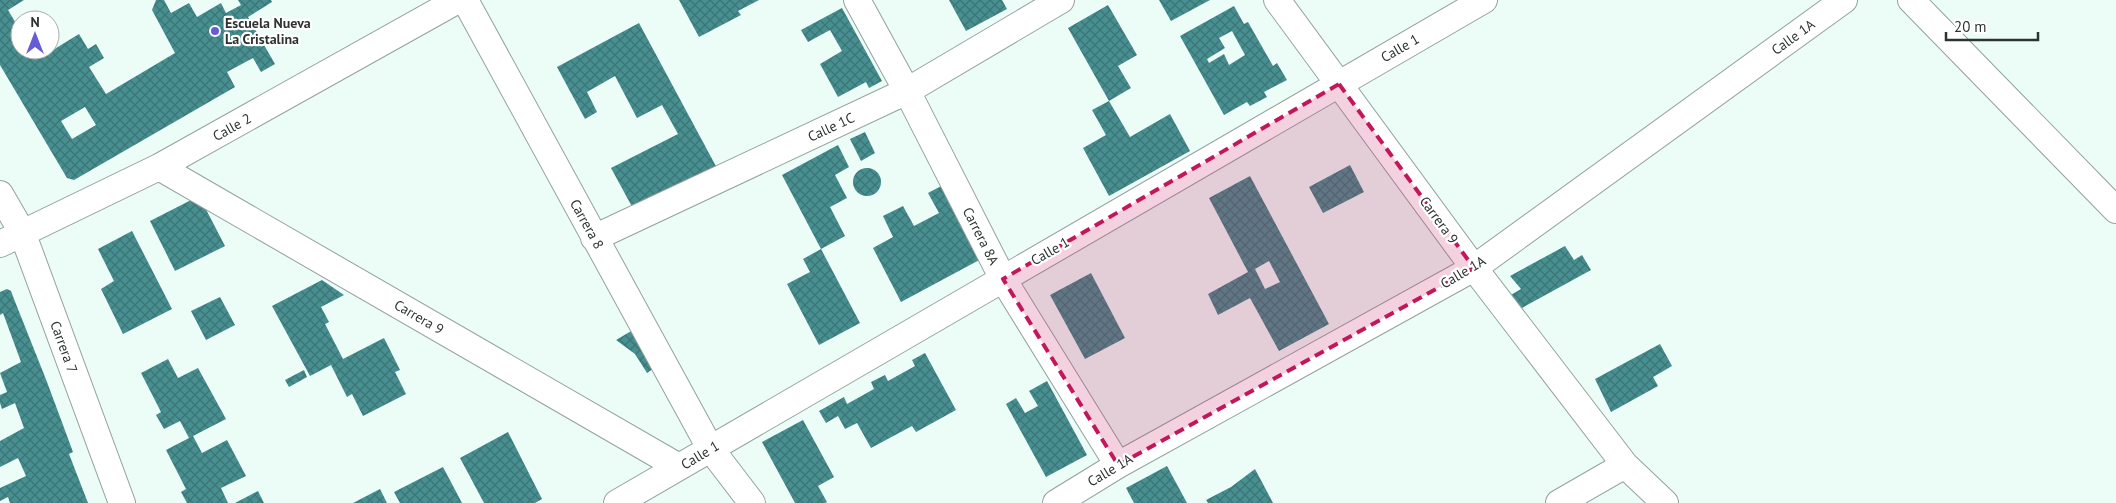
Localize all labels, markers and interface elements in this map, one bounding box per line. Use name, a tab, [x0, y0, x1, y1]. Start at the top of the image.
north arrow	[10, 10, 60, 60]
scale bar	[1946, 10, 2038, 42]
text: N	[30, 13, 40, 31]
place label: Escuela Nueva La Cristalina	[225, 14, 311, 48]
street label: Calle 1A	[1768, 15, 1819, 59]
text: 20 m	[1954, 17, 1987, 36]
marker: Escuela Nueva La Cristalina	[209, 25, 221, 37]
street label: Calle 1	[1378, 30, 1422, 66]
street label: Calle 1C	[805, 108, 857, 146]
street label: Calle 2	[210, 109, 254, 145]
street label: Carrera 9	[1416, 193, 1462, 247]
street label: Carrera 8	[566, 196, 608, 252]
street label: Carrera 8A	[959, 204, 1004, 269]
street label: Calle 1	[1028, 233, 1072, 269]
street label: Calle 1A	[1437, 251, 1490, 292]
street label: Carrera 9	[391, 296, 447, 338]
street label: Carrera 7	[46, 318, 82, 376]
street label: Calle 1	[678, 437, 722, 473]
street label: Calle 1A	[1084, 449, 1137, 490]

